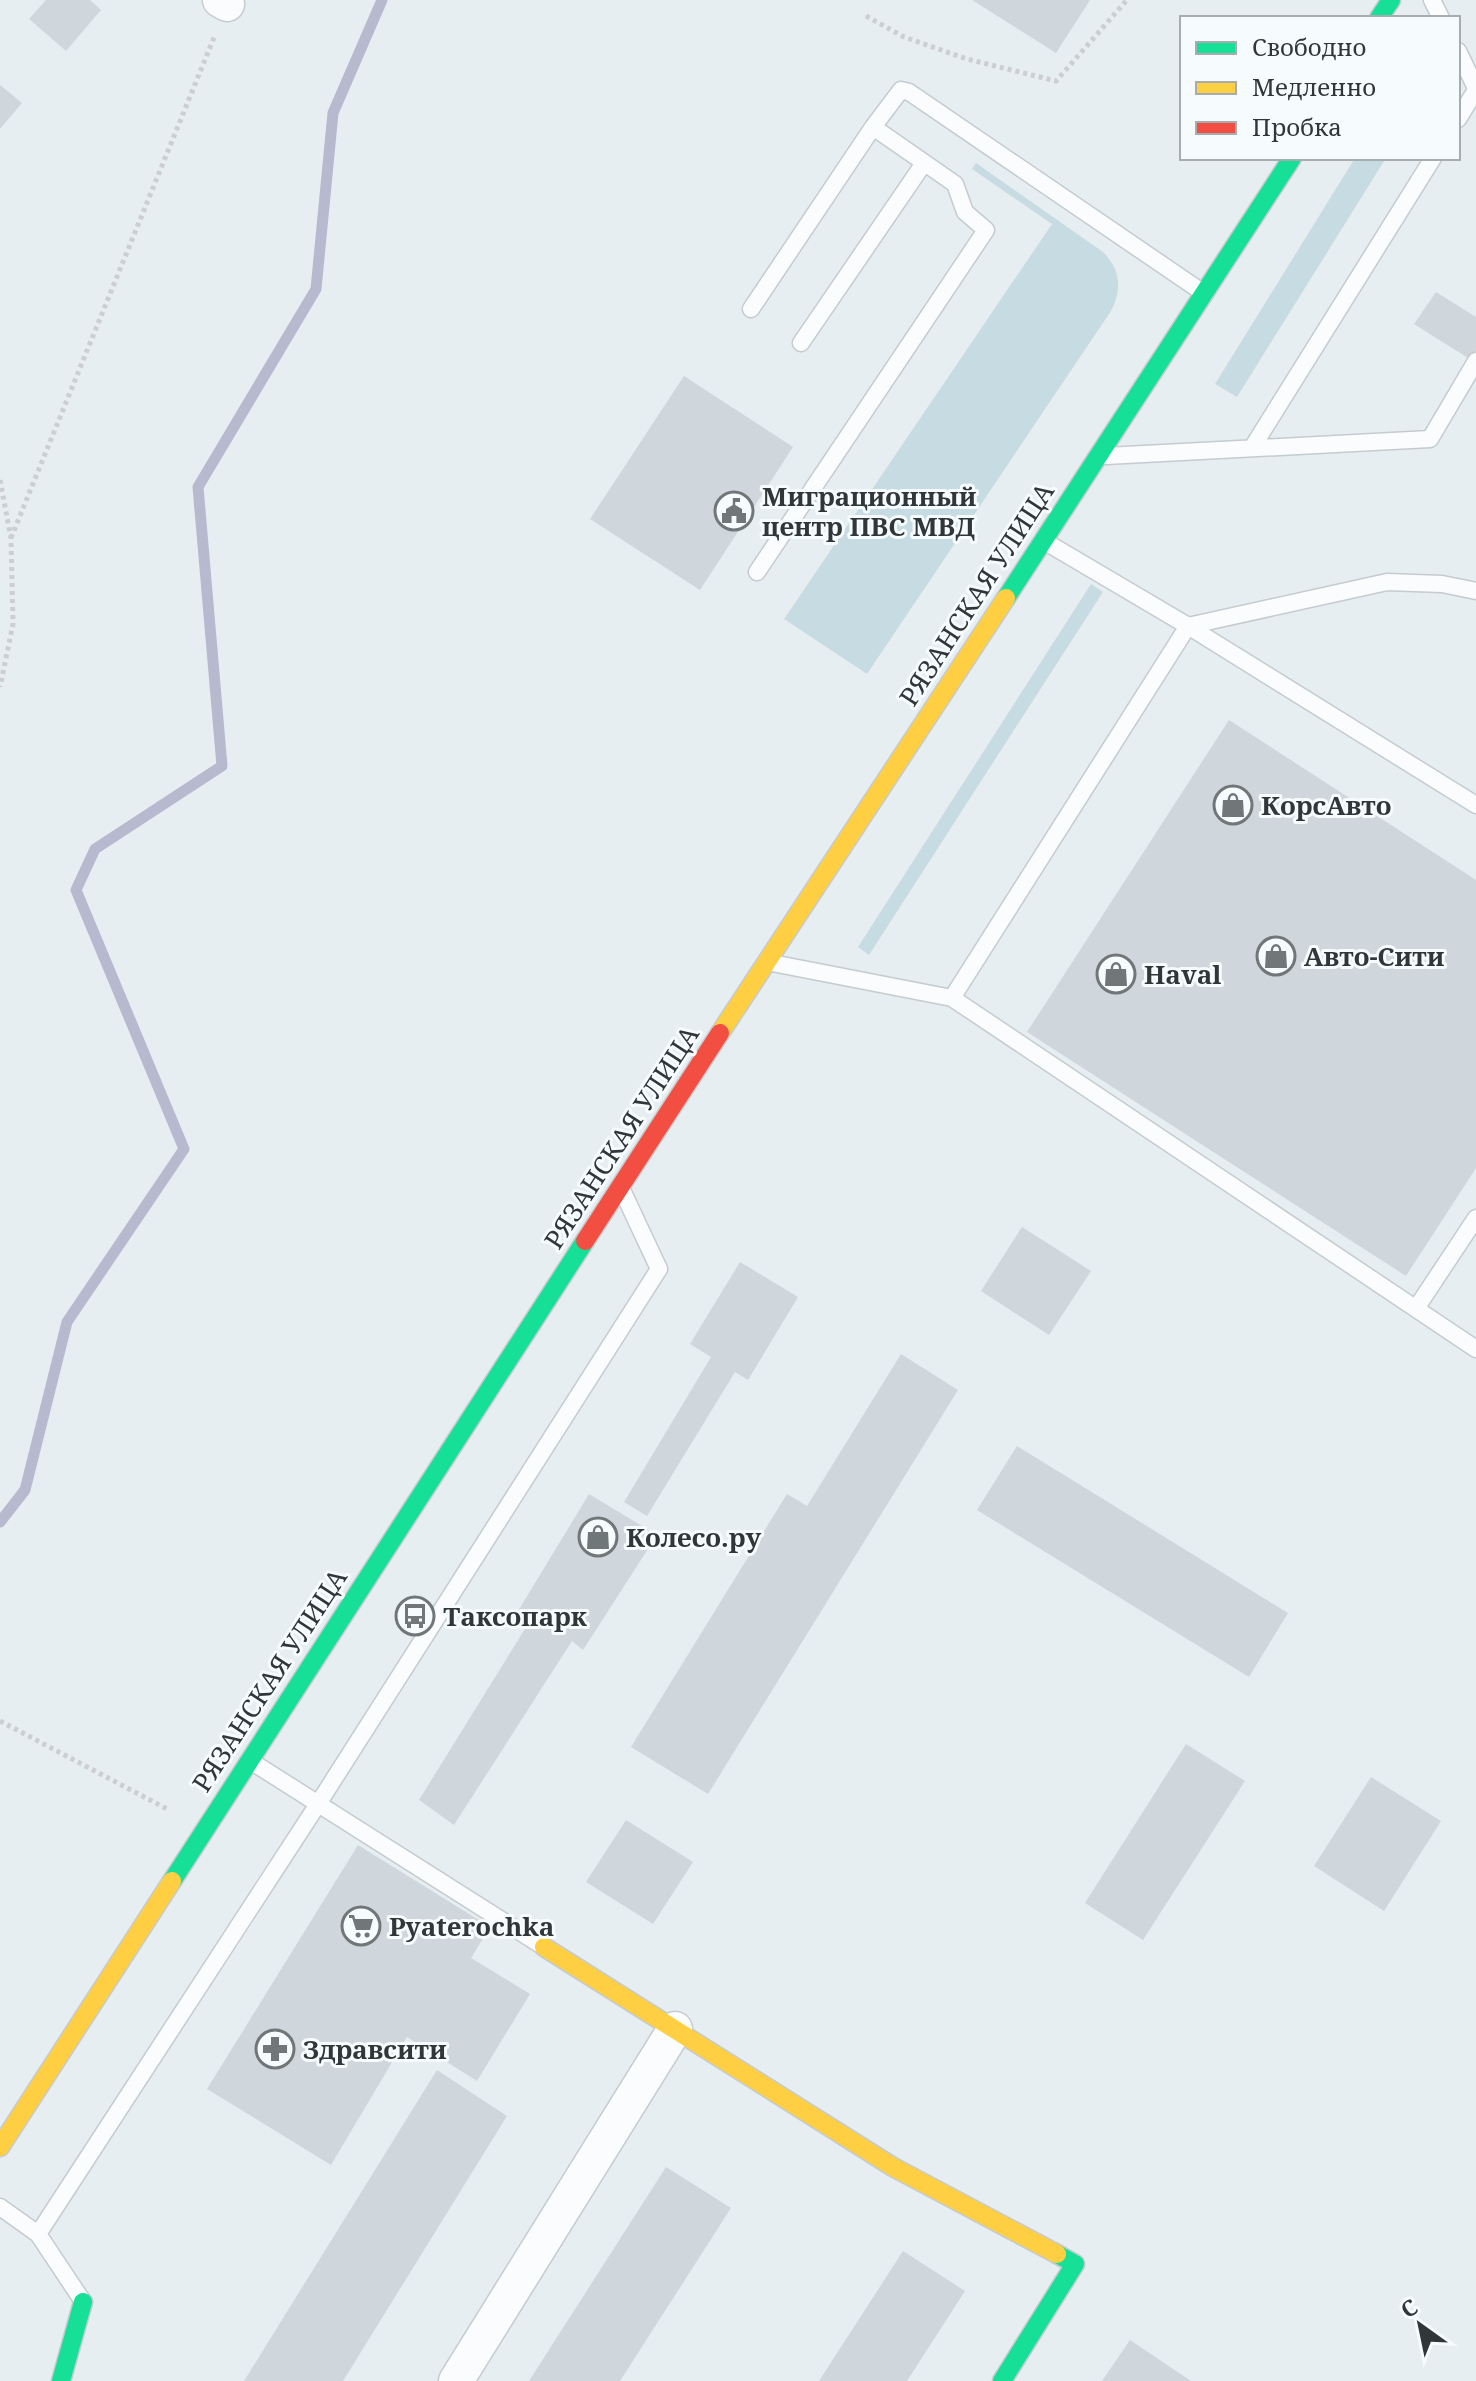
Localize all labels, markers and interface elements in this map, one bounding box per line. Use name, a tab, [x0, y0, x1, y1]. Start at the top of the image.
legend	[1180, 16, 1460, 160]
text: Свободно	[1252, 30, 1366, 63]
text: Медленно	[1252, 70, 1376, 103]
text: Пробка	[1252, 110, 1342, 143]
street label: РЯЗАНСКАЯ УЛИЦА	[890, 475, 1062, 713]
place label: Миграционный центр ПВС МВД	[762, 478, 977, 544]
public building icon: Миграционный центр ПВС МВД	[713, 490, 755, 532]
shop icon: КорсАвто	[1212, 784, 1254, 826]
place label: КорсАвто	[1261, 787, 1392, 823]
shop icon: Авто-Сити	[1255, 935, 1297, 977]
place label: Авто-Сити	[1304, 938, 1445, 974]
shop icon: Haval	[1095, 953, 1137, 995]
place label: Haval	[1144, 956, 1221, 992]
street label: РЯЗАНСКАЯ УЛИЦА	[535, 1018, 707, 1256]
shop icon: Колесо.ру	[577, 1516, 619, 1558]
place label: Колесо.ру	[626, 1519, 761, 1555]
street label: РЯЗАНСКАЯ УЛИЦА	[183, 1561, 355, 1799]
bus stop icon: Таксопарк	[394, 1595, 436, 1637]
place label: Таксопарк	[443, 1598, 588, 1634]
supermarket icon: Pyaterochka	[340, 1905, 382, 1947]
place label: Pyaterochka	[389, 1908, 554, 1944]
pharmacy icon: Здравсити	[254, 2028, 296, 2070]
place label: Здравсити	[303, 2031, 447, 2067]
north arrow	[1380, 2285, 1460, 2365]
text: С	[1394, 2291, 1423, 2324]

